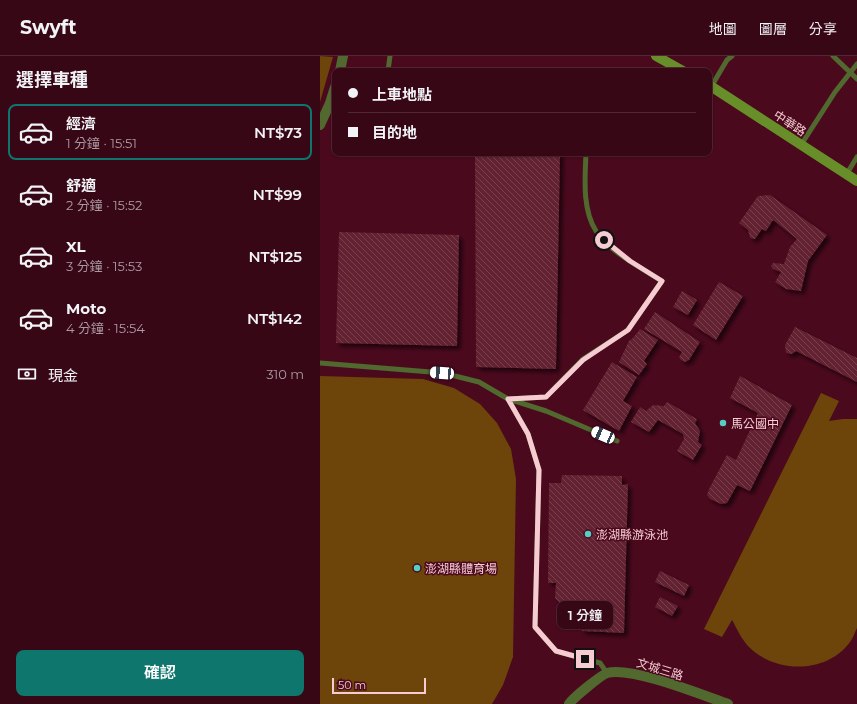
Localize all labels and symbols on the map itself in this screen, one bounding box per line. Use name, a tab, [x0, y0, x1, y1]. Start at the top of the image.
street label: 中華路	[771, 107, 809, 139]
route start	[595, 231, 613, 249]
car	[430, 366, 454, 380]
place label: 馬公國中	[731, 416, 779, 431]
marker: 馬公國中	[718, 418, 728, 428]
car	[590, 425, 616, 445]
place label: 澎湖縣游泳池	[596, 527, 668, 542]
marker: 澎湖縣游泳池	[583, 529, 593, 539]
place label: 澎湖縣體育場	[425, 561, 497, 576]
marker: 澎湖縣體育場	[412, 563, 422, 573]
callout: 1 分鐘	[557, 601, 613, 629]
route end	[576, 650, 594, 668]
street label: 文城三路	[635, 655, 685, 683]
scale bar	[332, 676, 426, 695]

